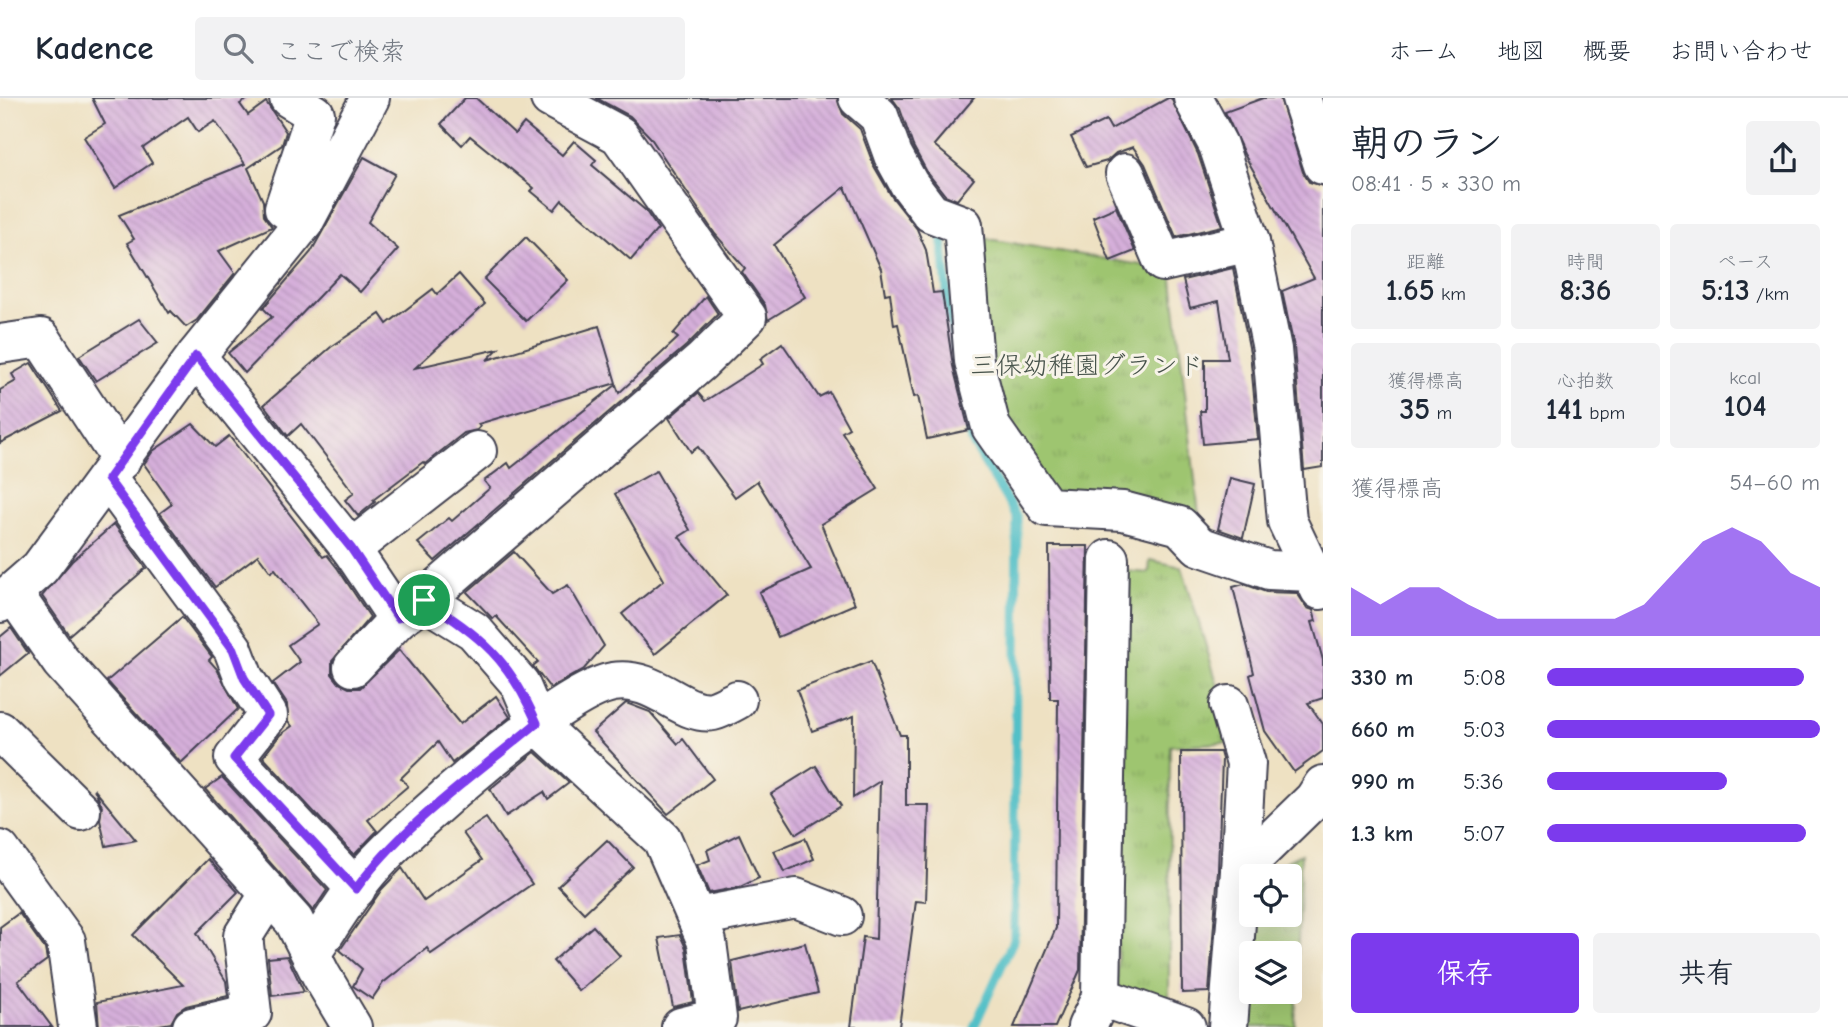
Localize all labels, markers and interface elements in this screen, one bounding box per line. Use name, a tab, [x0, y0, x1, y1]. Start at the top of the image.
search box	[195, 17, 685, 80]
text: Kadence	[35, 29, 153, 67]
icon: search	[219, 29, 257, 67]
text: ここで検索	[275, 37, 405, 67]
text: ホーム	[1388, 37, 1459, 65]
text: 地図	[1497, 37, 1545, 65]
text: 概要	[1583, 37, 1631, 65]
text: お問い合わせ	[1669, 37, 1813, 65]
button: share	[1746, 121, 1820, 195]
text: 朝のラン	[1351, 122, 1503, 166]
text: 08:41 · 5 × 330 m	[1351, 170, 1521, 197]
text: 距離	[1407, 251, 1445, 273]
text: 時間	[1566, 251, 1605, 273]
text: ペース	[1717, 251, 1773, 273]
text: 1.65	[1386, 273, 1435, 308]
text: 8:36	[1559, 273, 1612, 308]
text: 5:13	[1701, 273, 1750, 308]
text: km	[1435, 283, 1466, 305]
text: /km	[1750, 283, 1789, 305]
park label: 三保幼稚園グランド	[970, 351, 1204, 381]
text: kcal	[1729, 367, 1761, 389]
text: 獲得標高	[1388, 370, 1464, 392]
text: 心拍数	[1557, 370, 1614, 392]
text: 104	[1724, 389, 1767, 424]
text: 35	[1399, 392, 1430, 427]
text: 141	[1546, 392, 1583, 427]
text: m	[1430, 402, 1452, 424]
text: bpm	[1583, 402, 1625, 424]
text: 54–60 m	[1729, 469, 1820, 496]
text: 獲得標高	[1351, 475, 1443, 502]
pin	[394, 570, 454, 630]
icon: arrive	[405, 581, 443, 619]
text: 330 m	[1351, 664, 1413, 691]
text: 5:08	[1463, 664, 1505, 691]
text: 660 m	[1351, 716, 1415, 743]
text: 5:03	[1463, 716, 1505, 743]
text: 990 m	[1351, 768, 1415, 795]
text: 5:36	[1463, 768, 1504, 795]
text: 1.3 km	[1351, 820, 1413, 847]
text: 5:07	[1463, 820, 1505, 847]
map controls	[1239, 864, 1302, 1004]
button: locate	[1239, 864, 1302, 927]
button: 保存	[1351, 933, 1579, 1013]
button: 共有	[1593, 933, 1820, 1013]
button: layers	[1239, 941, 1302, 1004]

